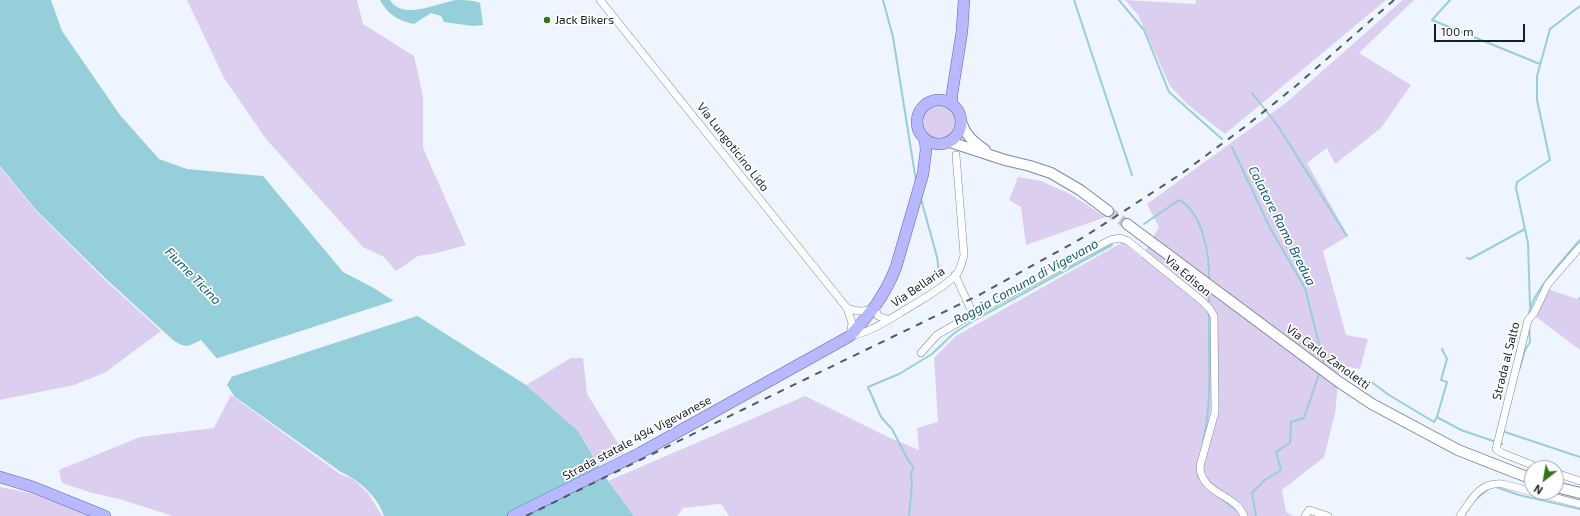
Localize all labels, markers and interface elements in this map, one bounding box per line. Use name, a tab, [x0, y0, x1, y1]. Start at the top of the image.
place label: Jack Bikers	[555, 13, 614, 27]
marker: Jack Bikers	[542, 15, 552, 25]
scale bar	[1436, 16, 1527, 42]
text: 100 m	[1441, 24, 1473, 38]
street label: Via Lungoticino Lido	[694, 100, 772, 194]
water label: Colatore Ramo Bredua	[1245, 163, 1319, 289]
water label: Roggia Comuna di Vigevano	[951, 236, 1101, 328]
water label: Fiume Ticino	[162, 244, 224, 308]
street label: Via Edison	[1162, 252, 1214, 300]
street label: Via Bellaria	[888, 264, 948, 310]
street label: Strada al Salto	[1489, 321, 1523, 401]
street label: Via Carlo Zanoletti	[1283, 322, 1373, 392]
street label: Strada statale 494 Vigevanese	[560, 393, 714, 483]
north arrow	[1524, 460, 1564, 500]
text: N	[1531, 482, 1545, 497]

